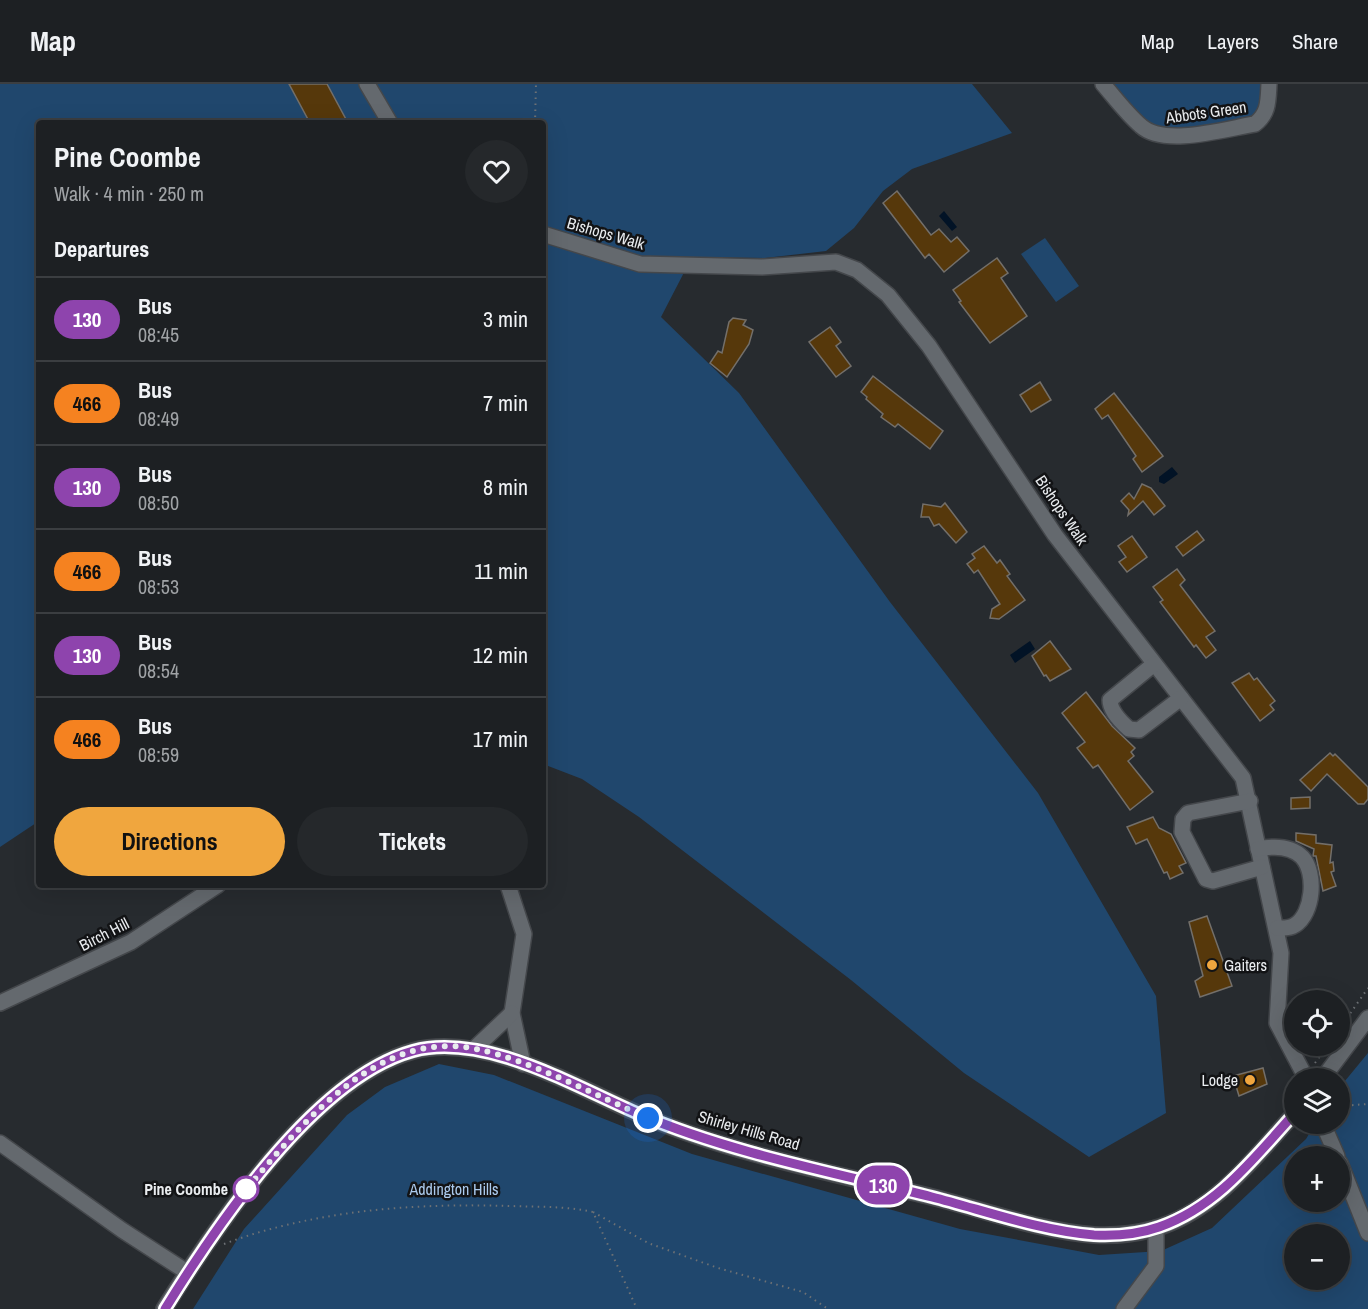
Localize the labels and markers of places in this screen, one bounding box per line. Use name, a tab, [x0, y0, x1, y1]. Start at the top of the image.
place label: Gaiters	[1224, 954, 1267, 976]
marker: Gaiters	[1205, 958, 1219, 972]
place label: Lodge	[1202, 1069, 1238, 1091]
marker: Lodge	[1243, 1073, 1257, 1087]
marker: Pine Coombe	[233, 1176, 259, 1202]
place label: Pine Coombe	[144, 1178, 228, 1200]

